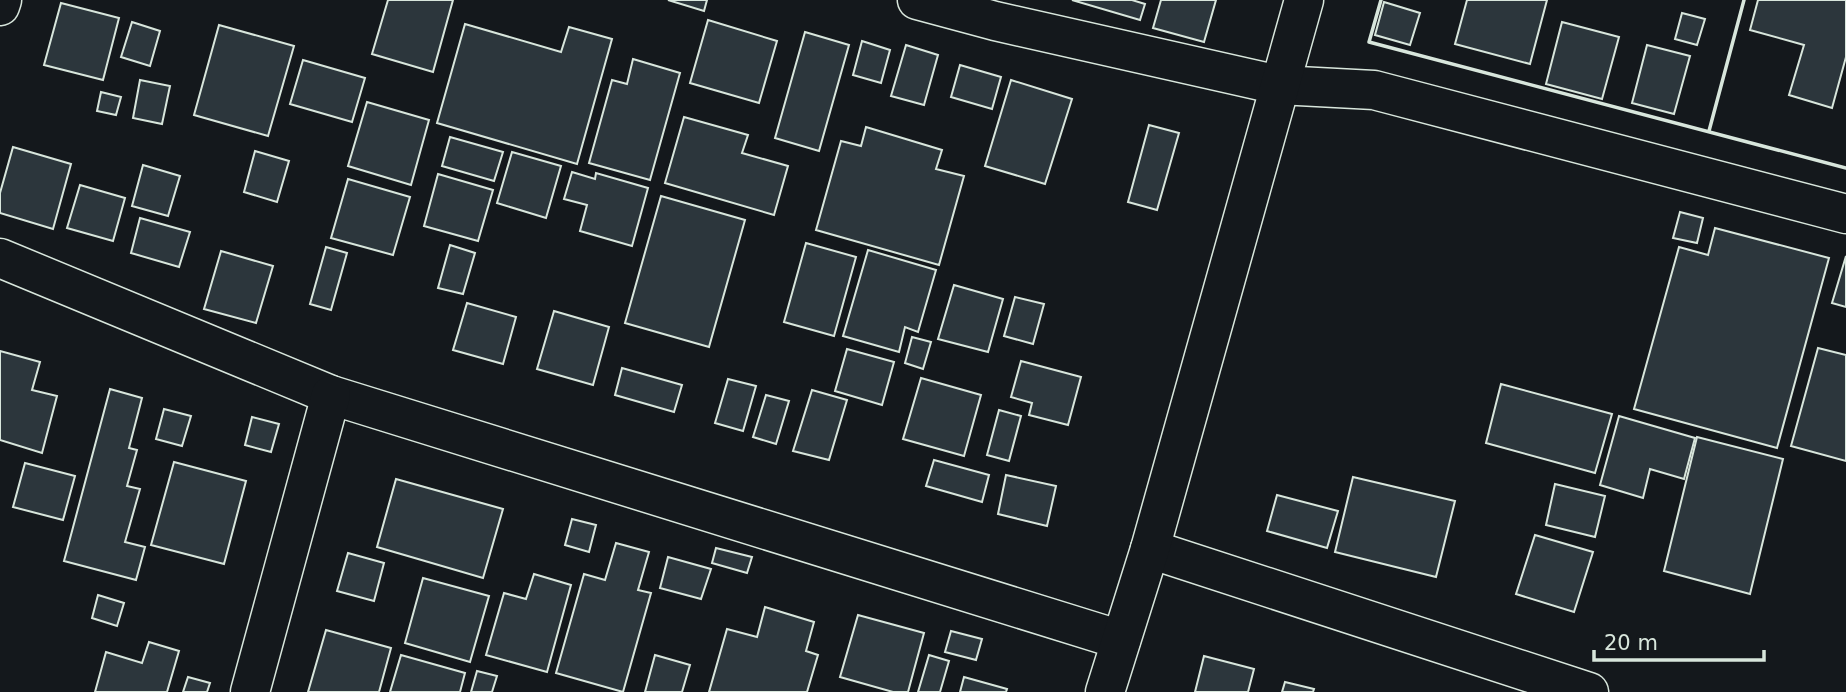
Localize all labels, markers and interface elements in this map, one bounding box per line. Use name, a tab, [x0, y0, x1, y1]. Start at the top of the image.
scale bar	[1594, 618, 1764, 662]
text: 20 m	[1604, 631, 1658, 655]

